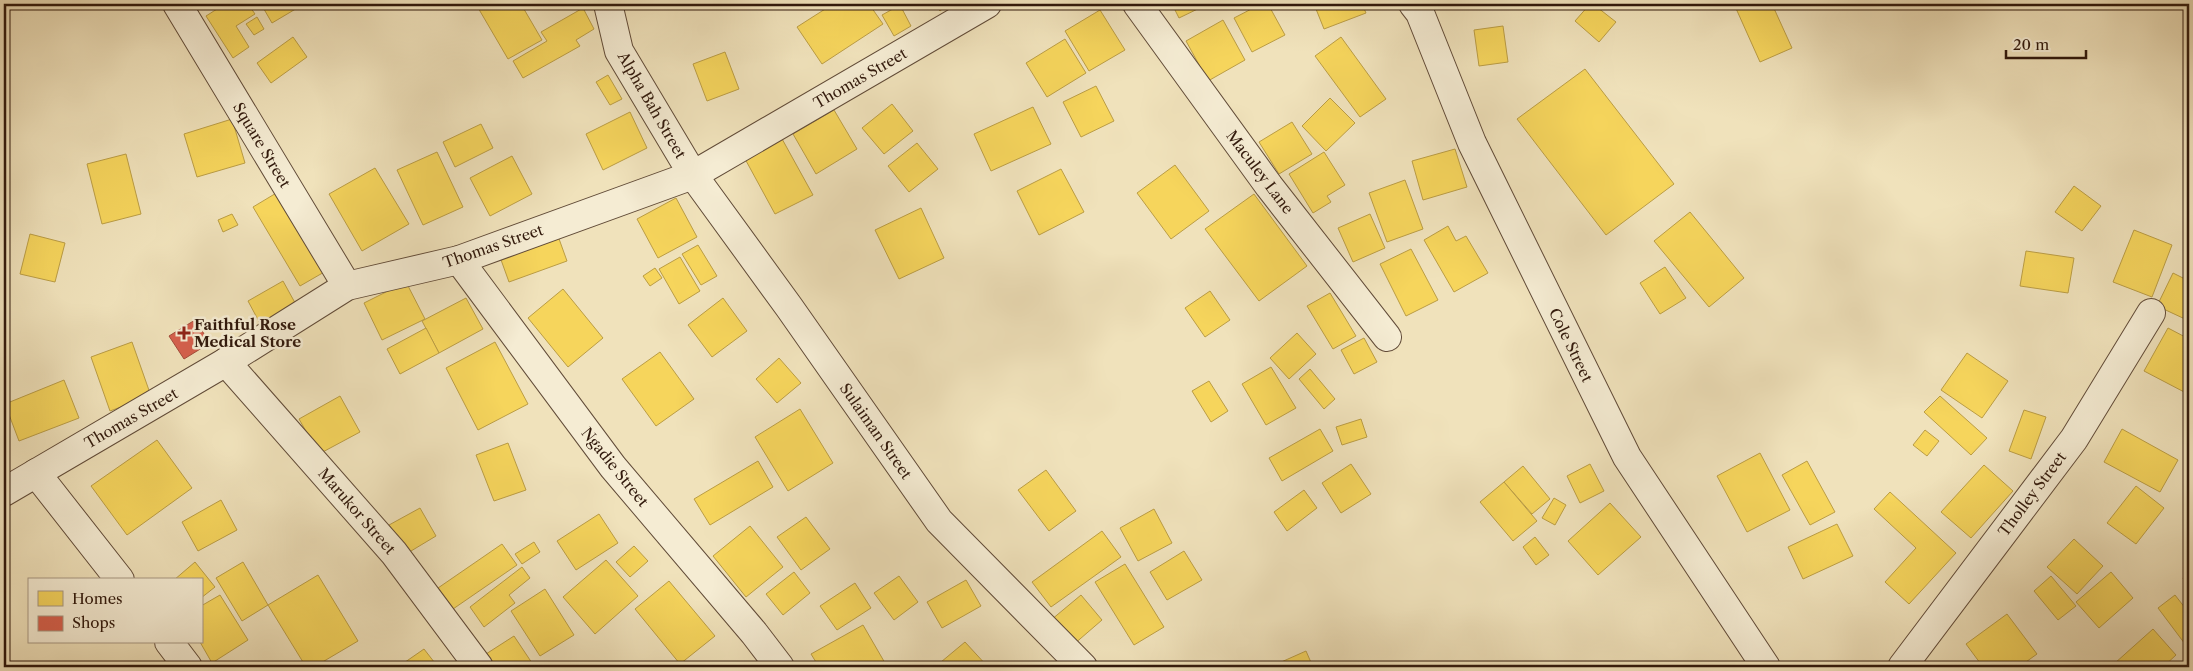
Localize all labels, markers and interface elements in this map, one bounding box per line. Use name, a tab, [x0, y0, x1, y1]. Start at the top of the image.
scale bar	[2006, 28, 2086, 60]
text: 20 m	[2013, 35, 2049, 54]
street label: Thomas Street	[810, 43, 911, 112]
street label: Alpha Bah Street	[613, 47, 691, 162]
street label: Square Street	[229, 99, 295, 192]
street label: Maculey Lane	[1222, 126, 1298, 218]
street label: Thomas Street	[440, 220, 546, 272]
street label: Cole Street	[1545, 305, 1597, 386]
place label: Faithful Rose Medical Store	[194, 315, 301, 351]
marker: Faithful Rose Medical Store	[178, 327, 190, 339]
street label: Sulaiman Street	[836, 379, 917, 483]
street label: Thomas Street	[81, 383, 182, 452]
street label: Ngadie Street	[577, 424, 653, 511]
street label: Tholley Street	[1994, 447, 2070, 540]
street label: Marukor Street	[314, 464, 400, 559]
legend	[28, 578, 202, 644]
text: Homes	[72, 589, 123, 608]
text: Shops	[72, 613, 115, 632]

